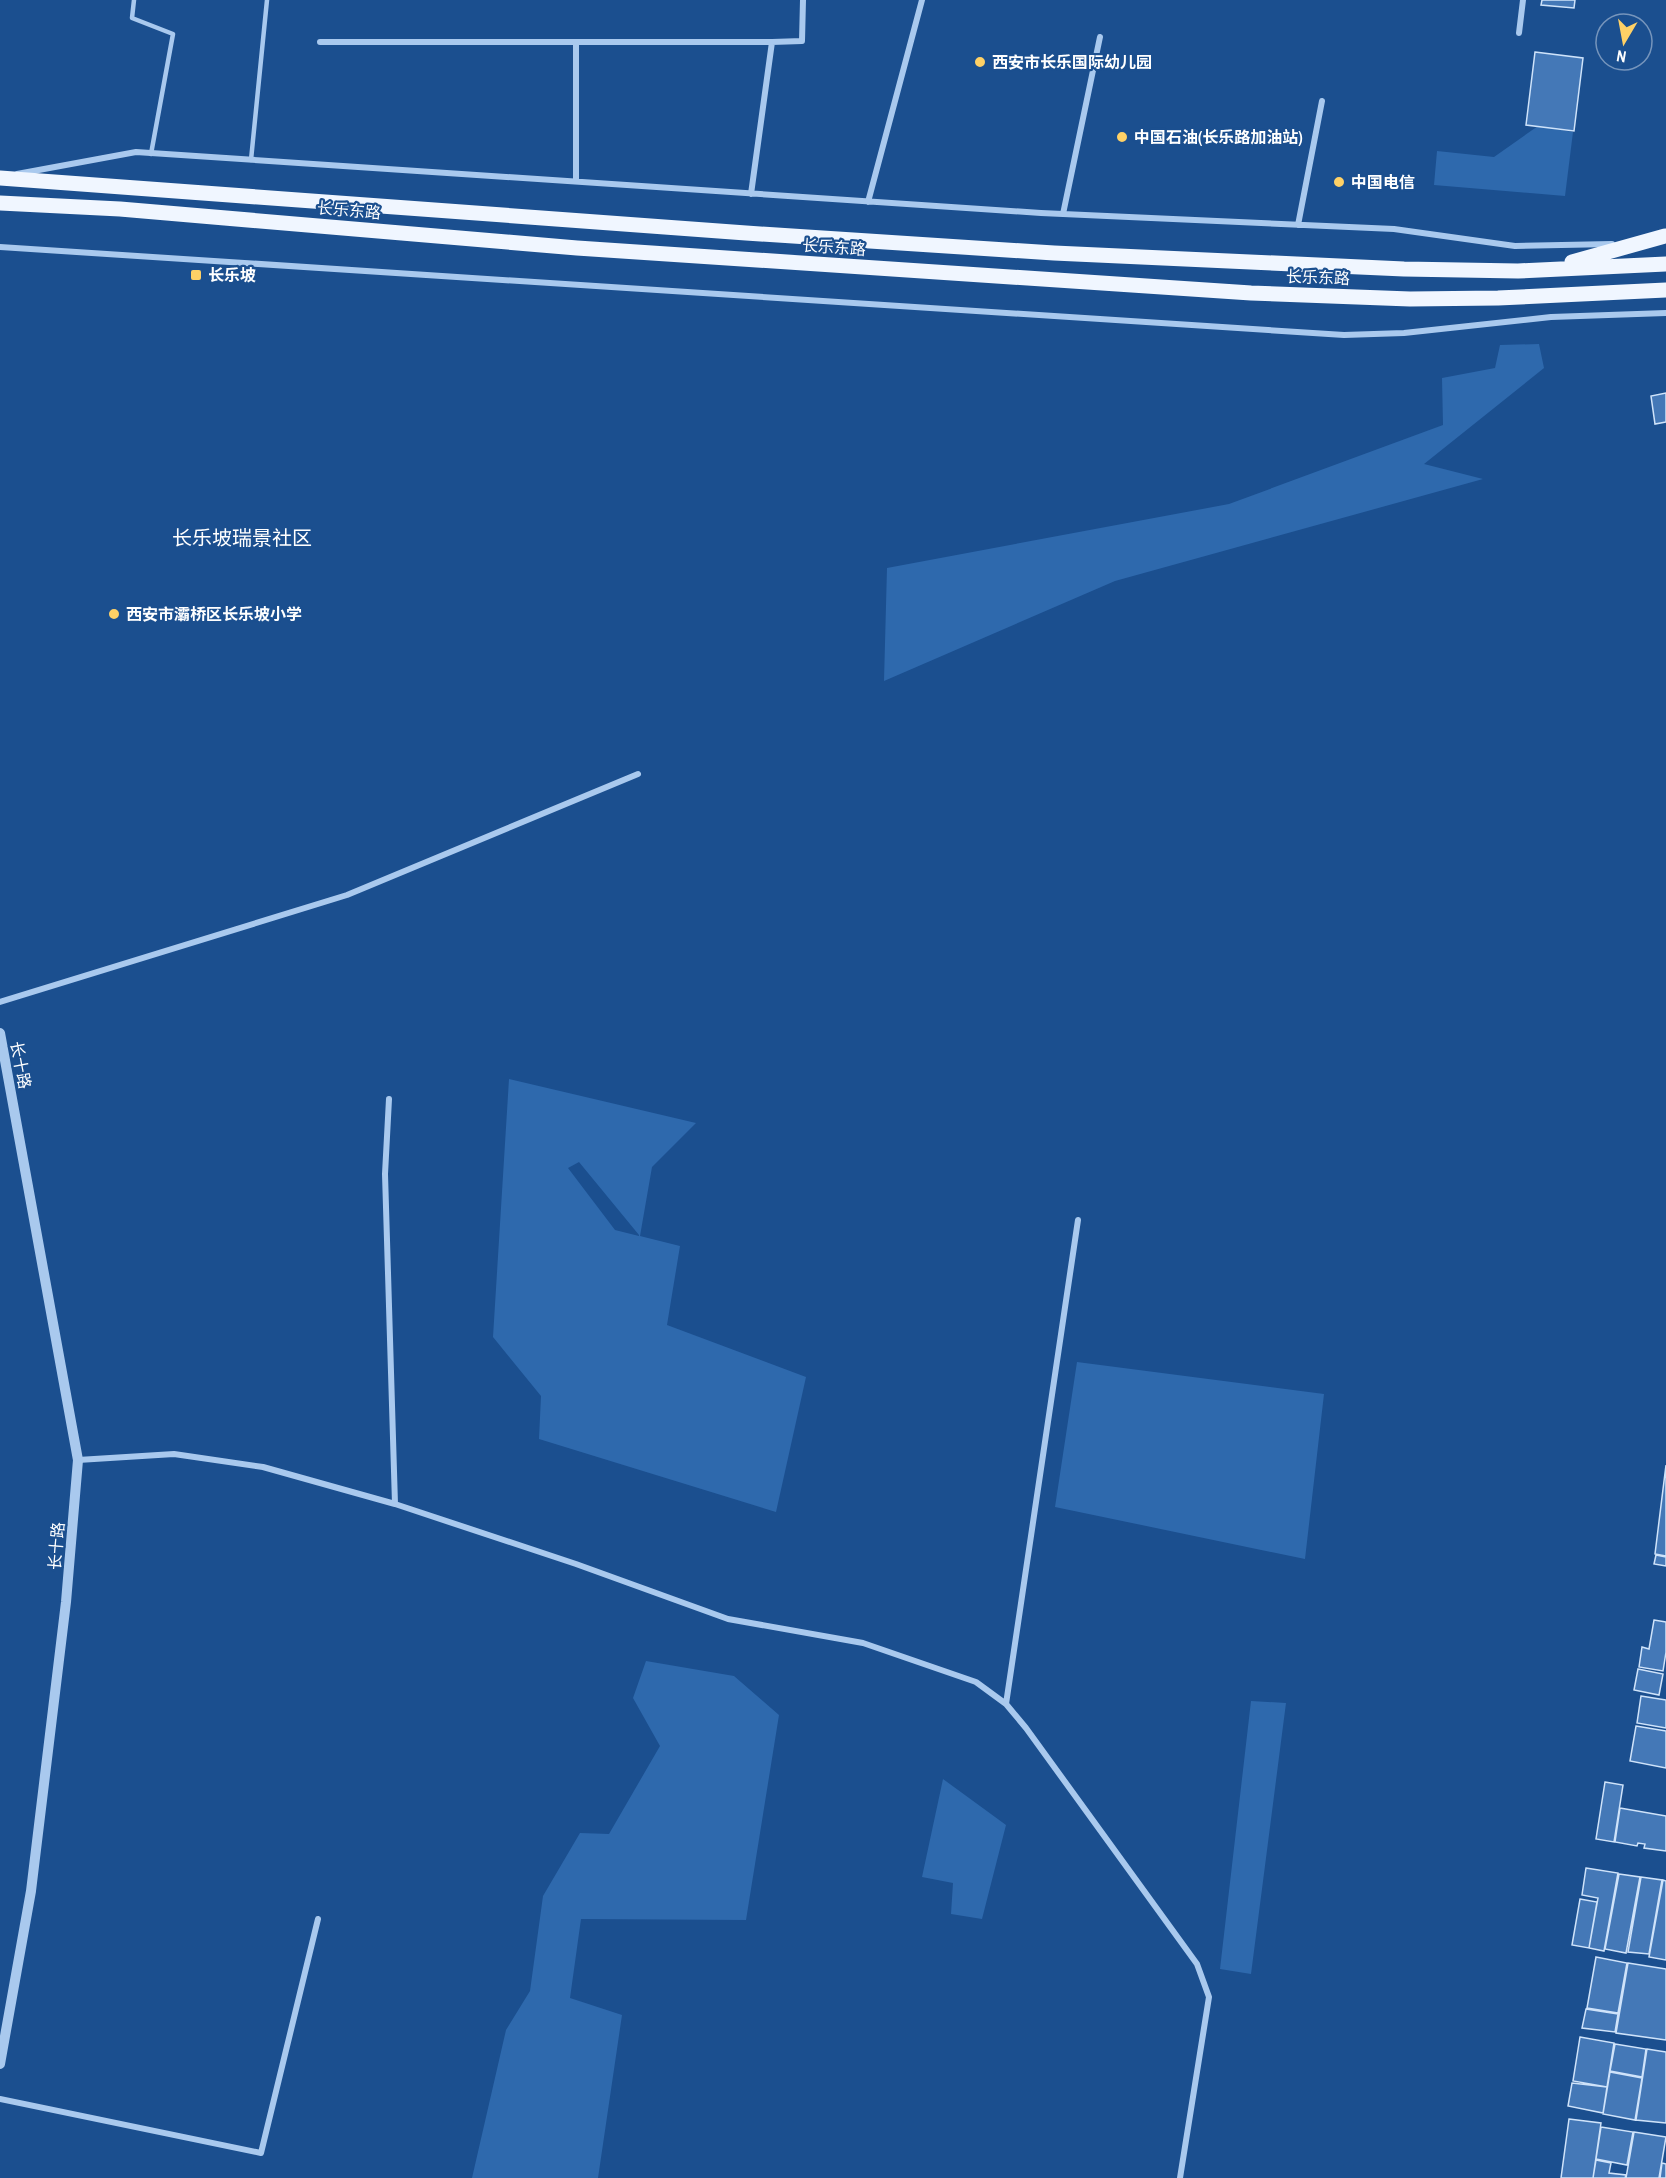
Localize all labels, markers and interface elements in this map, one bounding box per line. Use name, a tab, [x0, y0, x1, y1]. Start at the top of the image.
north arrow	[1594, 12, 1654, 72]
text: N	[1615, 45, 1628, 68]
place label: 西安市长乐国际幼儿园	[992, 51, 1152, 73]
marker: 西安市长乐国际幼儿园	[973, 55, 987, 69]
place label: 中国石油(长乐路加油站)	[1134, 126, 1303, 148]
marker: 中国石油(长乐路加油站)	[1115, 130, 1129, 144]
place label: 中国电信	[1351, 171, 1415, 193]
marker: 中国电信	[1332, 175, 1346, 189]
street label: 长乐东路	[316, 196, 382, 224]
street label: 长乐东路	[801, 234, 867, 260]
place label: 长乐坡	[208, 264, 256, 286]
street label: 长乐东路	[1286, 265, 1350, 289]
marker: 长乐坡	[189, 268, 203, 282]
district label: 长乐坡瑞景社区	[172, 524, 312, 551]
place label: 西安市灞桥区长乐坡小学	[126, 603, 302, 625]
marker: 西安市灞桥区长乐坡小学	[107, 607, 121, 621]
street label: 长十路	[6, 1039, 36, 1091]
street label: 长十路	[43, 1521, 69, 1571]

